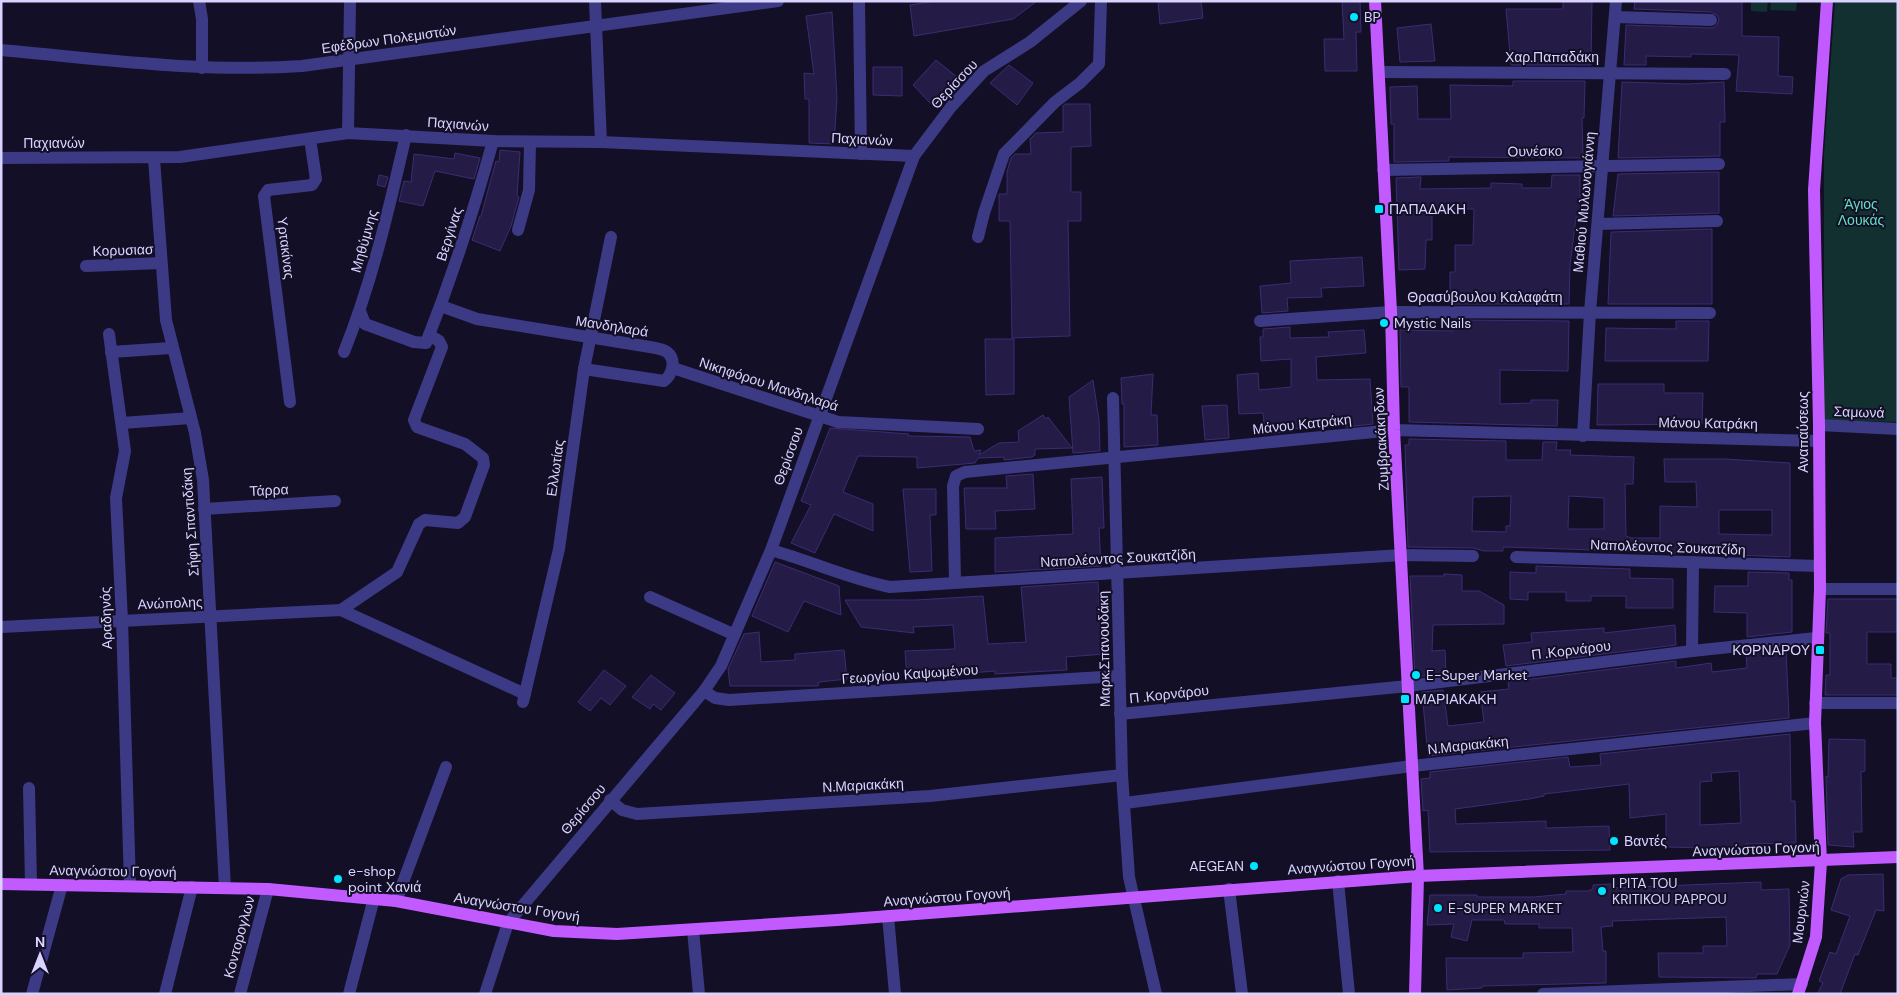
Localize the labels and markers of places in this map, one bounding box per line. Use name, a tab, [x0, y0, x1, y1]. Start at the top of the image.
place label: BP	[1364, 8, 1381, 26]
marker: BP	[1348, 11, 1360, 23]
place label: ΠΑΠΑΔΑΚΗ	[1389, 200, 1466, 218]
marker: ΠΑΠΑΔΑΚΗ	[1373, 203, 1385, 215]
place label: Mystic Nails	[1394, 314, 1471, 332]
marker: Mystic Nails	[1378, 317, 1390, 329]
place label: ΚΟΡΝΑΡΟΥ	[1732, 641, 1811, 659]
marker: ΚΟΡΝΑΡΟΥ	[1814, 644, 1826, 656]
place label: E-Super Market	[1426, 666, 1528, 684]
marker: E-Super Market	[1410, 669, 1422, 681]
place label: ΜΑΡΙΑΚΑΚΗ	[1415, 690, 1497, 708]
marker: ΜΑΡΙΑΚΑΚΗ	[1399, 693, 1411, 705]
place label: Βαντές	[1624, 832, 1667, 850]
marker: Βαντές	[1608, 835, 1620, 847]
place label: AEGEAN	[1189, 857, 1244, 875]
marker: AEGEAN	[1248, 860, 1260, 872]
place label: e-shop point Χανιά	[348, 862, 421, 896]
marker: e-shop point Χανιά	[332, 873, 344, 885]
place label: I PITA TOU KRITIKOU PAPPOU	[1612, 874, 1727, 908]
marker: I PITA TOU KRITIKOU PAPPOU	[1596, 885, 1608, 897]
place label: E-SUPER MARKET	[1448, 899, 1562, 917]
marker: E-SUPER MARKET	[1432, 902, 1444, 914]

